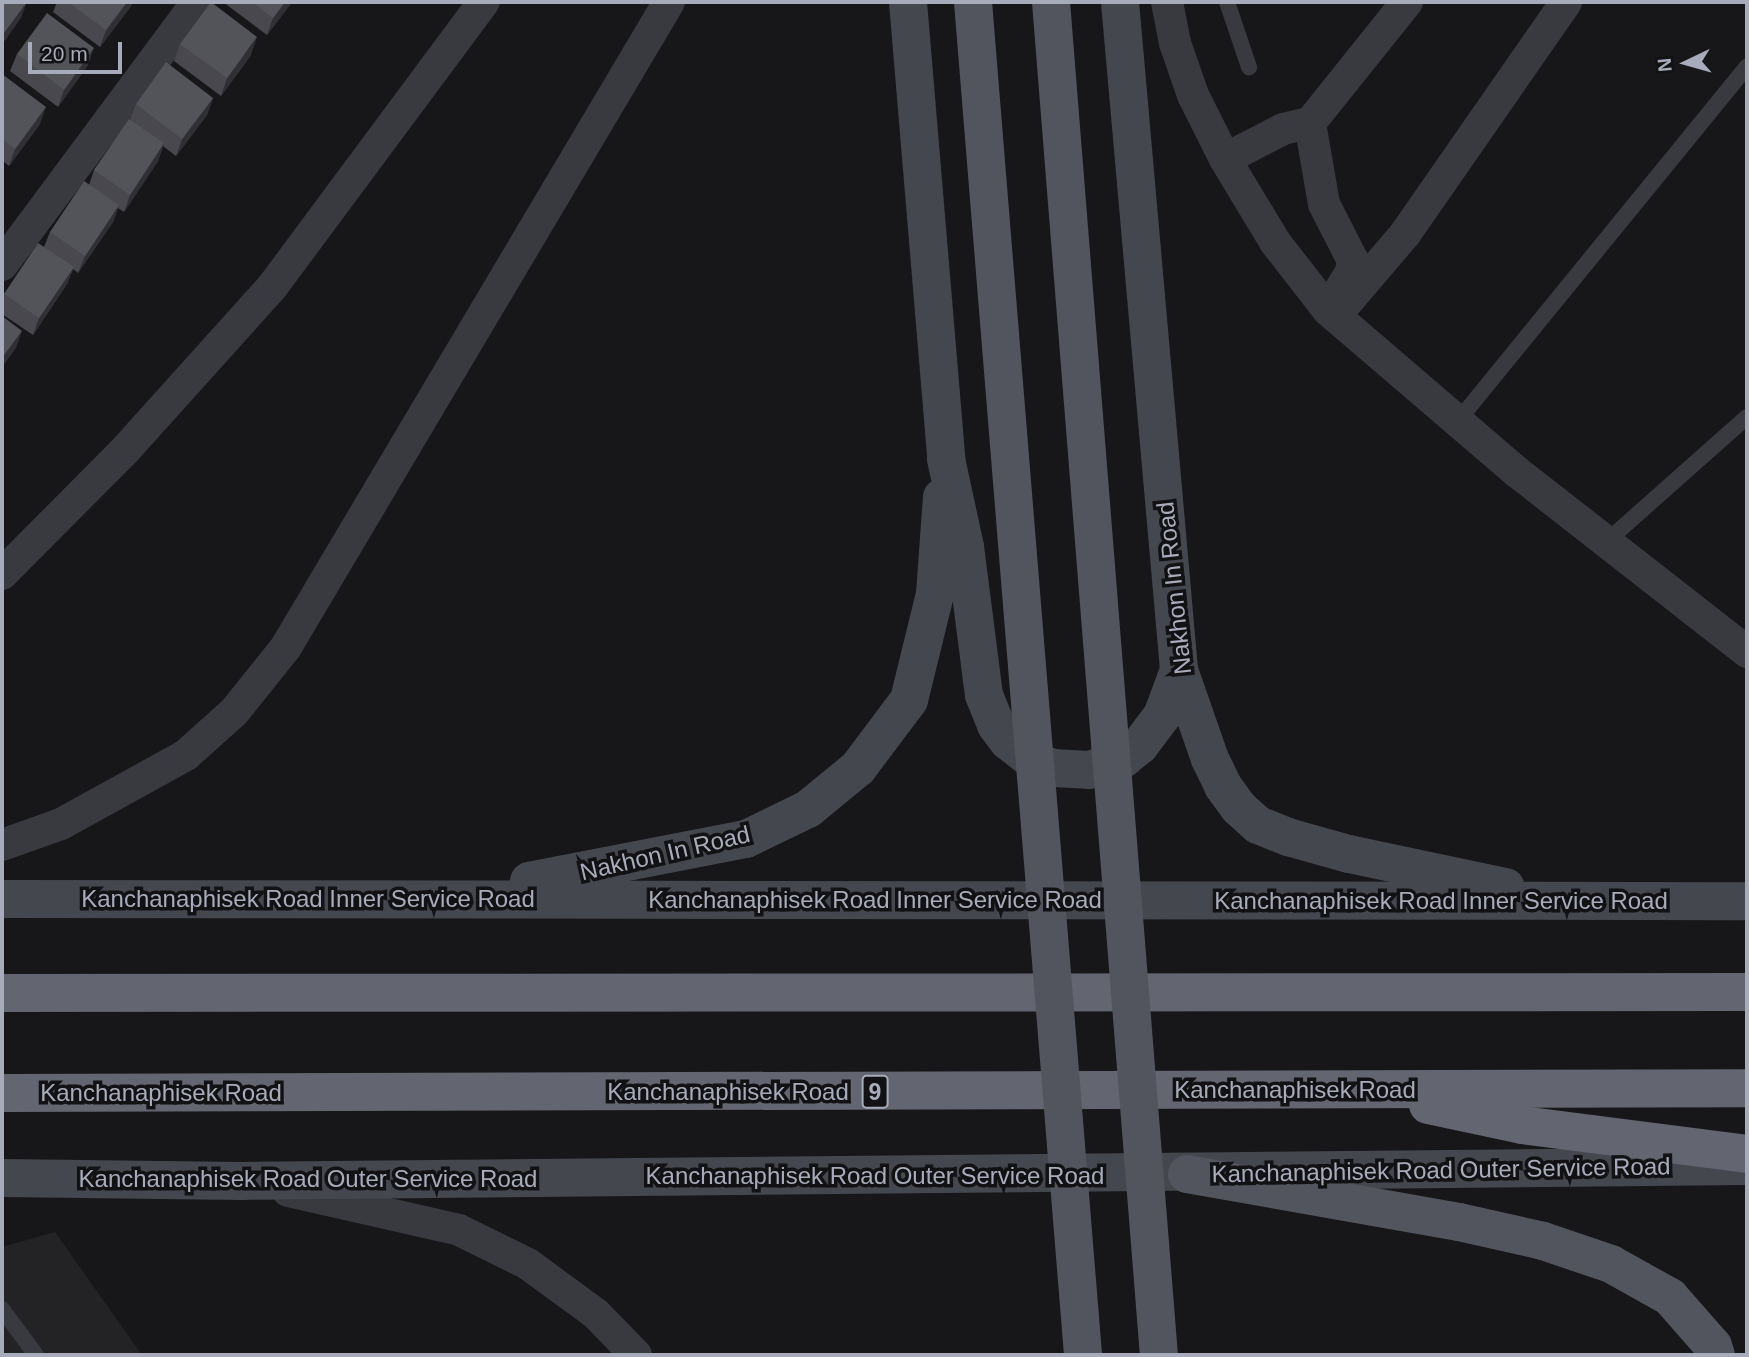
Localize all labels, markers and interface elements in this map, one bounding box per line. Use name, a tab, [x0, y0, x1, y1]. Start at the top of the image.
scale bar	[32, 28, 126, 72]
north arrow	[1651, 28, 1721, 98]
text: 20 m	[41, 42, 88, 65]
text: N	[1654, 57, 1676, 73]
street label: Nakhon In Road	[1151, 500, 1197, 676]
street label: Nakhon In Road	[577, 819, 753, 887]
street label: Kanchanaphisek Road Inner Service Road	[81, 885, 535, 913]
street label: Kanchanaphisek Road Inner Service Road	[648, 886, 1102, 914]
street label: Kanchanaphisek Road Inner Service Road	[1214, 887, 1668, 915]
road number: 9	[861, 1072, 889, 1112]
street label: Kanchanaphisek Road	[1174, 1076, 1416, 1104]
street label: Kanchanaphisek Road	[607, 1078, 849, 1106]
street label: Kanchanaphisek Road	[40, 1079, 282, 1107]
street label: Kanchanaphisek Road Outer Service Road	[1211, 1152, 1671, 1188]
street label: Kanchanaphisek Road Outer Service Road	[646, 1162, 1104, 1190]
street label: Kanchanaphisek Road Outer Service Road	[79, 1165, 537, 1193]

